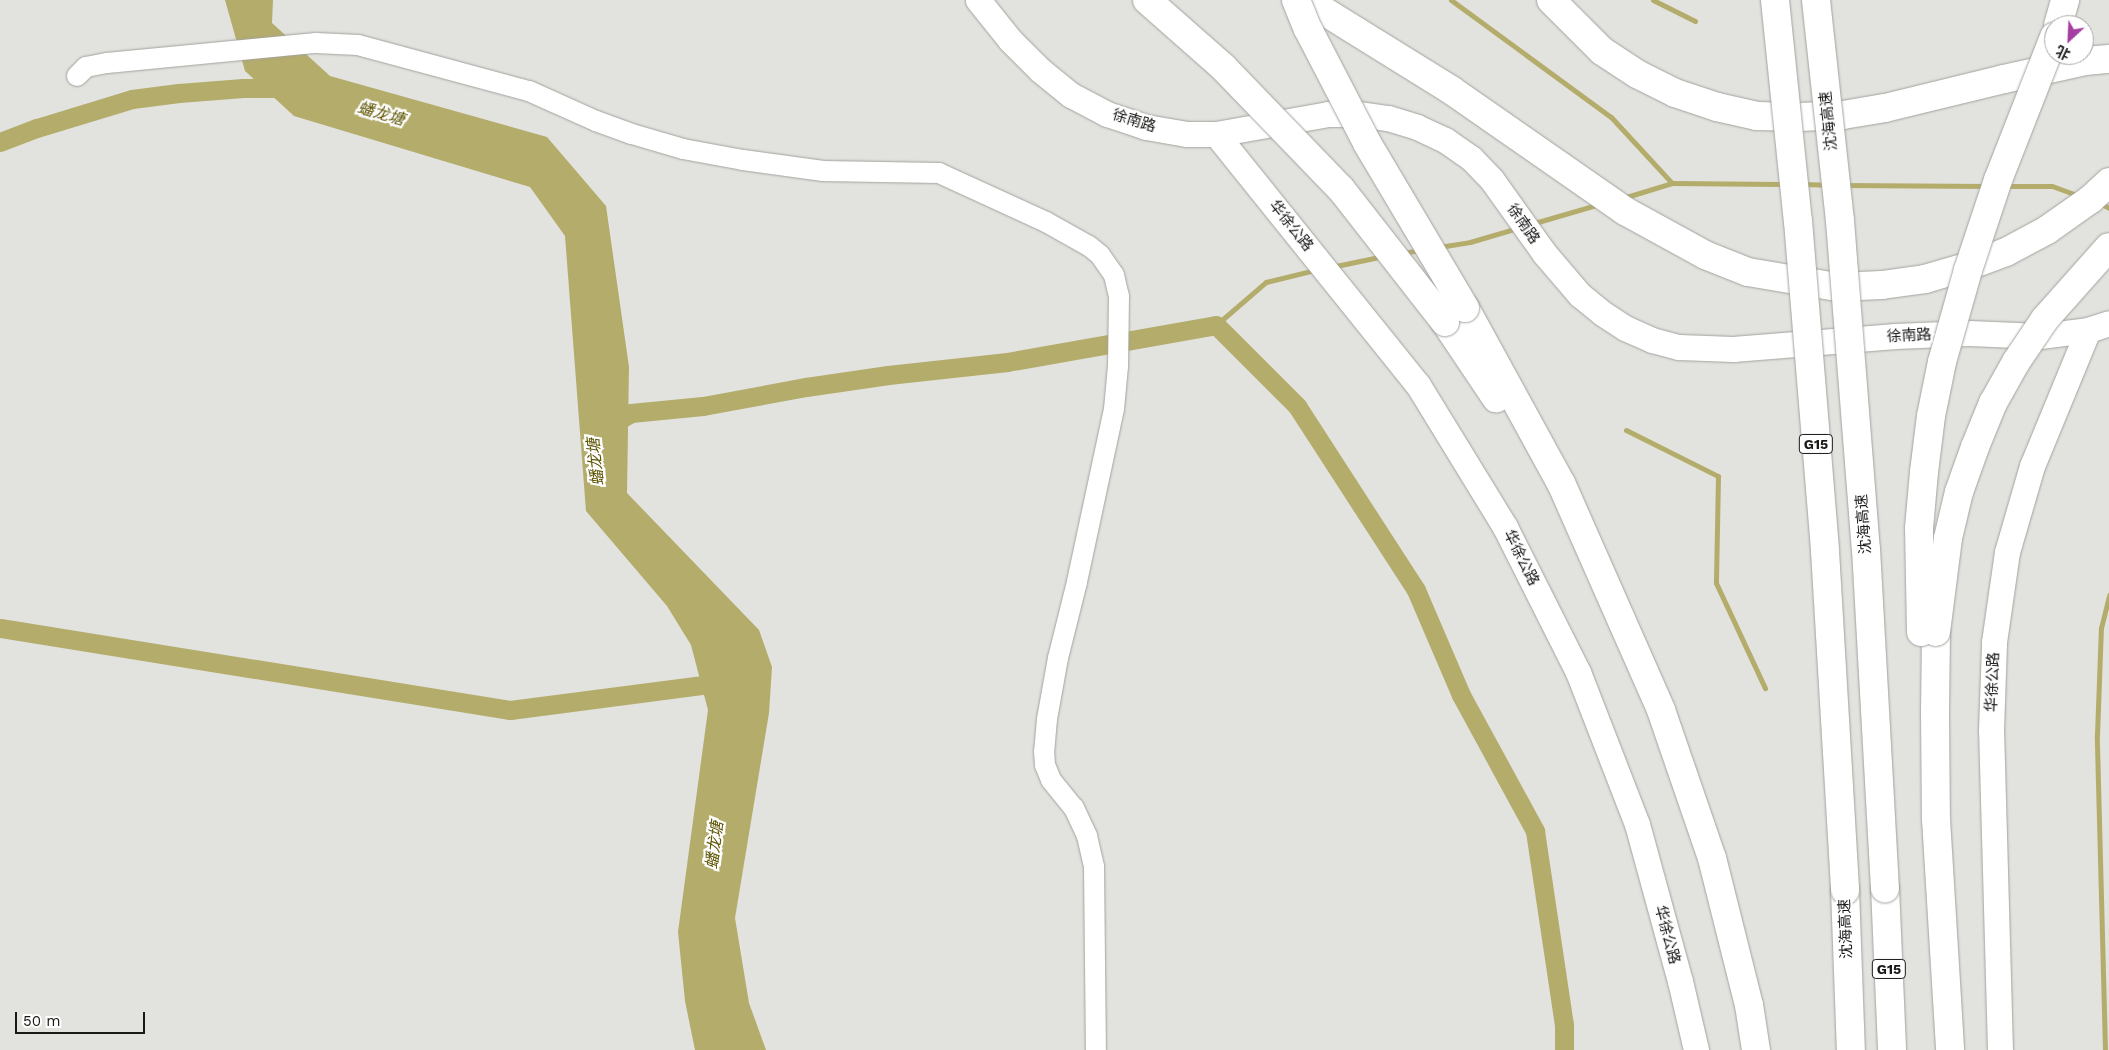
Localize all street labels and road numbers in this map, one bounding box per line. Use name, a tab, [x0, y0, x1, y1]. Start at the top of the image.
street label: 沈海高速	[1817, 90, 1841, 152]
street label: 徐南路	[1110, 106, 1158, 136]
street label: 华徐公路	[1265, 197, 1317, 255]
street label: 徐南路	[1503, 200, 1543, 248]
street label: 徐南路	[1886, 326, 1932, 346]
road number: G15	[1798, 432, 1834, 456]
street label: 沈海高速	[1853, 493, 1875, 555]
street label: 华徐公路	[1499, 527, 1543, 589]
street label: 华徐公路	[1983, 652, 2003, 712]
street label: 沈海高速	[1836, 899, 1856, 959]
street label: 华徐公路	[1651, 904, 1683, 966]
road number: G15	[1872, 958, 1906, 981]

